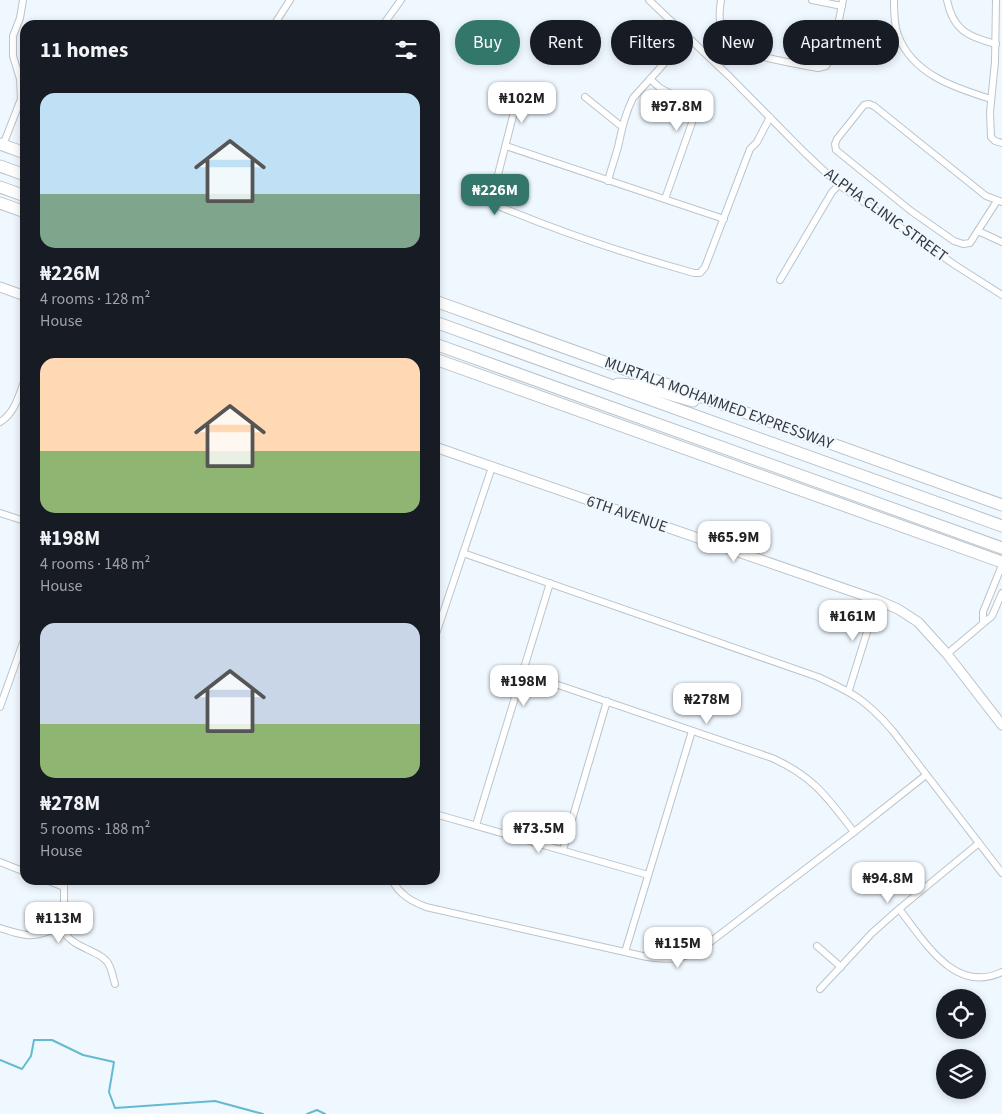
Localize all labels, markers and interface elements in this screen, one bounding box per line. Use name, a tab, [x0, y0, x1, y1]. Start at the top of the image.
chip: Buy	[455, 20, 520, 65]
chip: Rent	[530, 20, 601, 65]
chip: Filters	[611, 20, 693, 65]
chip: New	[703, 20, 773, 65]
chip: Apartment	[783, 20, 899, 65]
text: 11 homes	[40, 35, 128, 65]
icon: filters	[392, 36, 420, 64]
pin: ₦102M	[487, 82, 557, 124]
text: ₦102M	[499, 87, 545, 109]
pin: ₦97.8M	[636, 90, 718, 132]
text: ₦97.8M	[652, 95, 702, 117]
icon: home	[185, 126, 275, 216]
street label: ALPHA CLINIC STREET	[820, 163, 952, 267]
pin: ₦226M	[460, 174, 530, 216]
text: ₦226M	[472, 179, 518, 201]
text: ₦226M	[40, 258, 100, 288]
text: 4 rooms · 128 m²	[40, 288, 150, 310]
text: House	[40, 310, 82, 332]
street label: MURTALA MOHAMMED EXPRESSWAY	[602, 351, 837, 455]
icon: home	[185, 391, 275, 481]
street label: 6TH AVENUE	[584, 490, 670, 538]
pin: ₦65.9M	[693, 520, 775, 563]
text: ₦198M	[40, 523, 100, 553]
text: ₦65.9M	[709, 526, 759, 548]
text: 4 rooms · 148 m²	[40, 553, 150, 575]
text: House	[40, 575, 82, 597]
pin: ₦161M	[818, 600, 888, 642]
text: ₦161M	[830, 605, 876, 627]
icon: home	[185, 656, 275, 746]
pin: ₦198M	[489, 664, 559, 707]
text: ₦198M	[501, 670, 547, 692]
pin: ₦278M	[672, 682, 742, 725]
text: ₦278M	[684, 688, 730, 710]
text: ₦278M	[40, 788, 100, 818]
pin: ₦73.5M	[498, 812, 580, 854]
text: ₦73.5M	[514, 817, 564, 839]
text: 5 rooms · 188 m²	[40, 818, 150, 840]
text: House	[40, 840, 82, 862]
pin: ₦94.8M	[847, 862, 929, 904]
text: ₦94.8M	[863, 867, 913, 889]
pin: ₦113M	[24, 902, 94, 944]
text: ₦113M	[36, 907, 82, 929]
pin: ₦115M	[643, 926, 713, 969]
text: ₦115M	[655, 932, 701, 954]
map controls	[936, 989, 986, 1099]
button: locate	[936, 989, 986, 1039]
button: layers	[936, 1049, 986, 1099]

